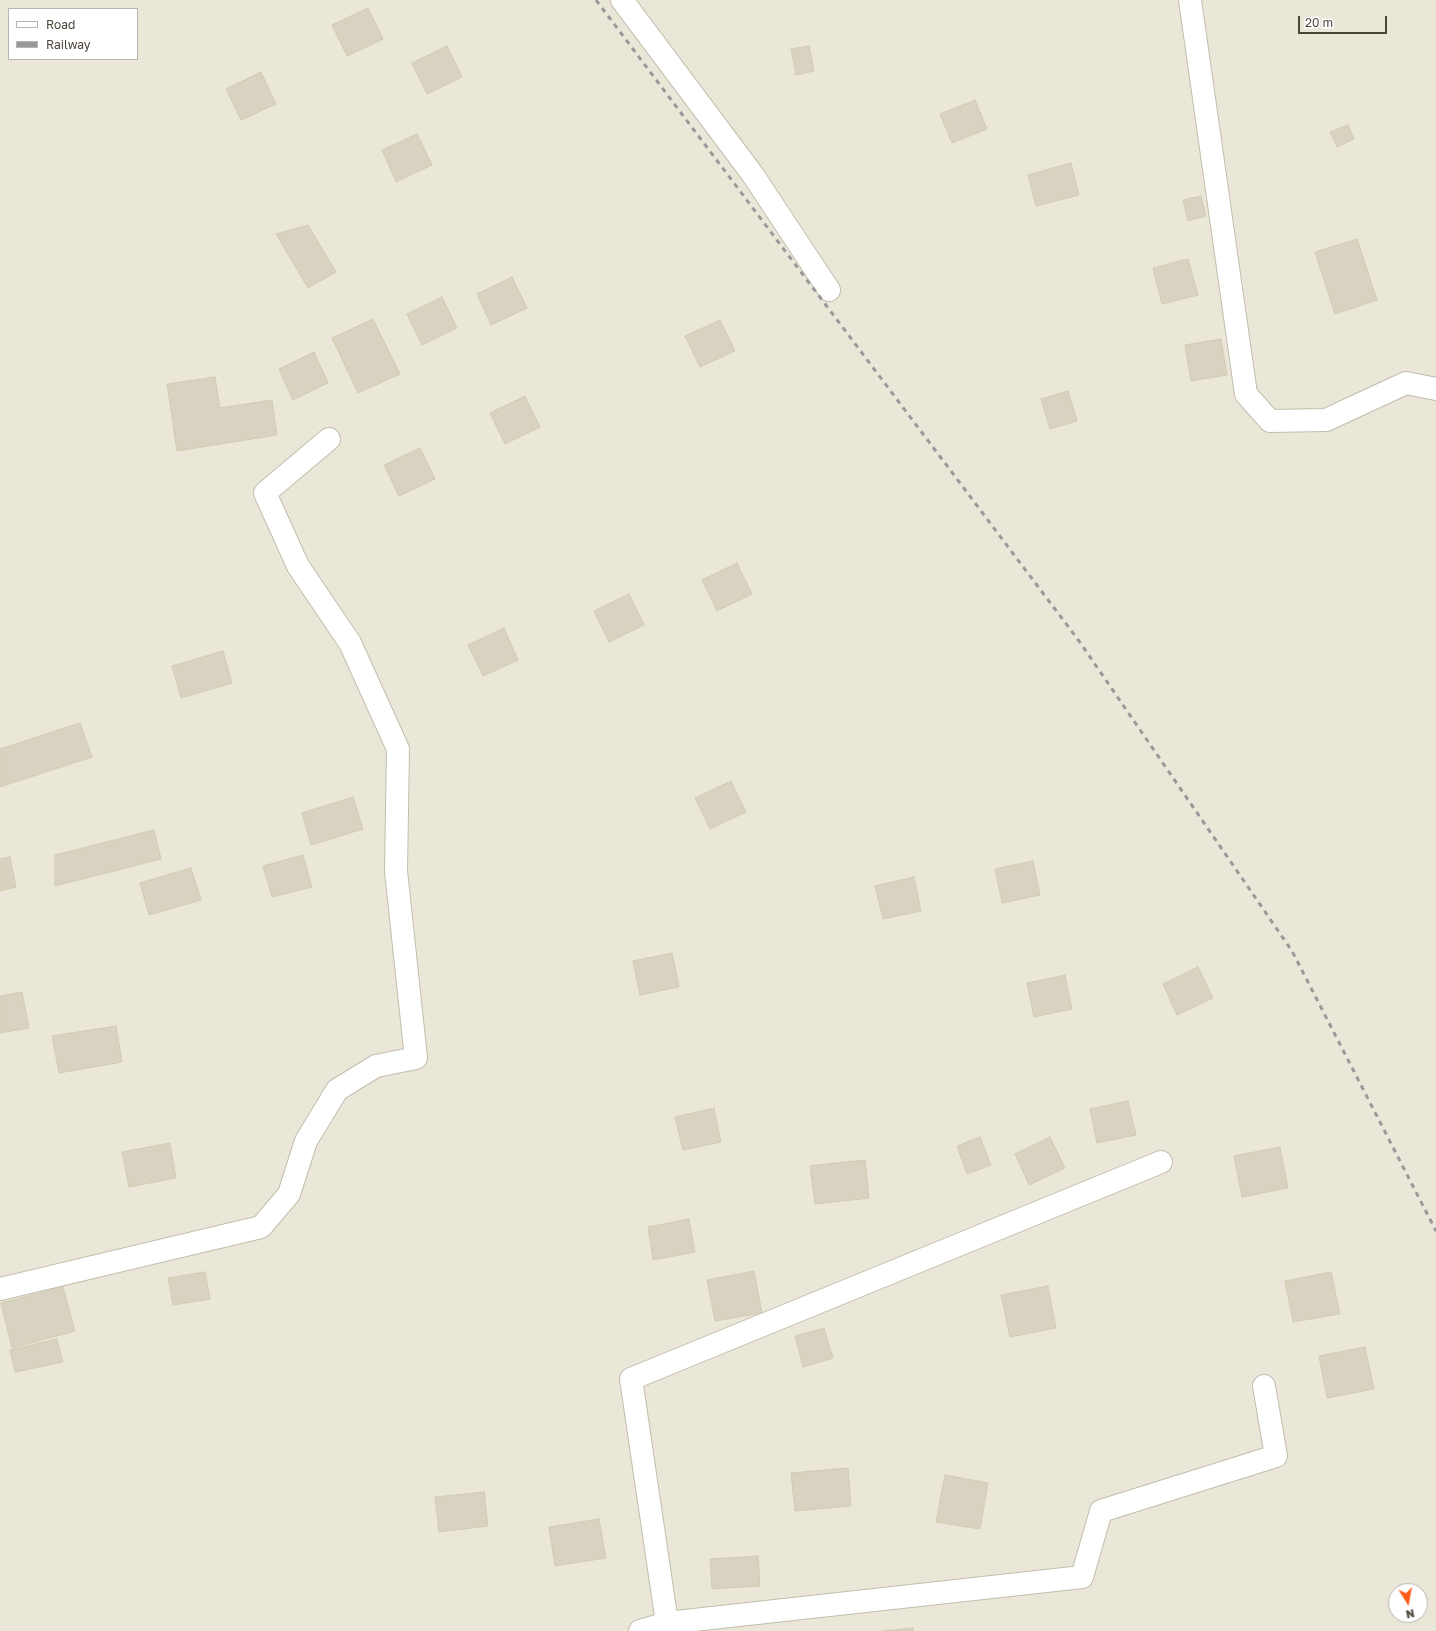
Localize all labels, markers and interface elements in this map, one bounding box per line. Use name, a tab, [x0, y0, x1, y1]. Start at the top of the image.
legend	[8, 8, 138, 60]
scale bar	[1300, 8, 1389, 34]
text: 20 m	[1305, 15, 1333, 30]
text: Road	[46, 17, 75, 32]
text: Railway	[46, 37, 91, 52]
north arrow	[1388, 1583, 1428, 1623]
text: N	[1405, 1607, 1416, 1621]

